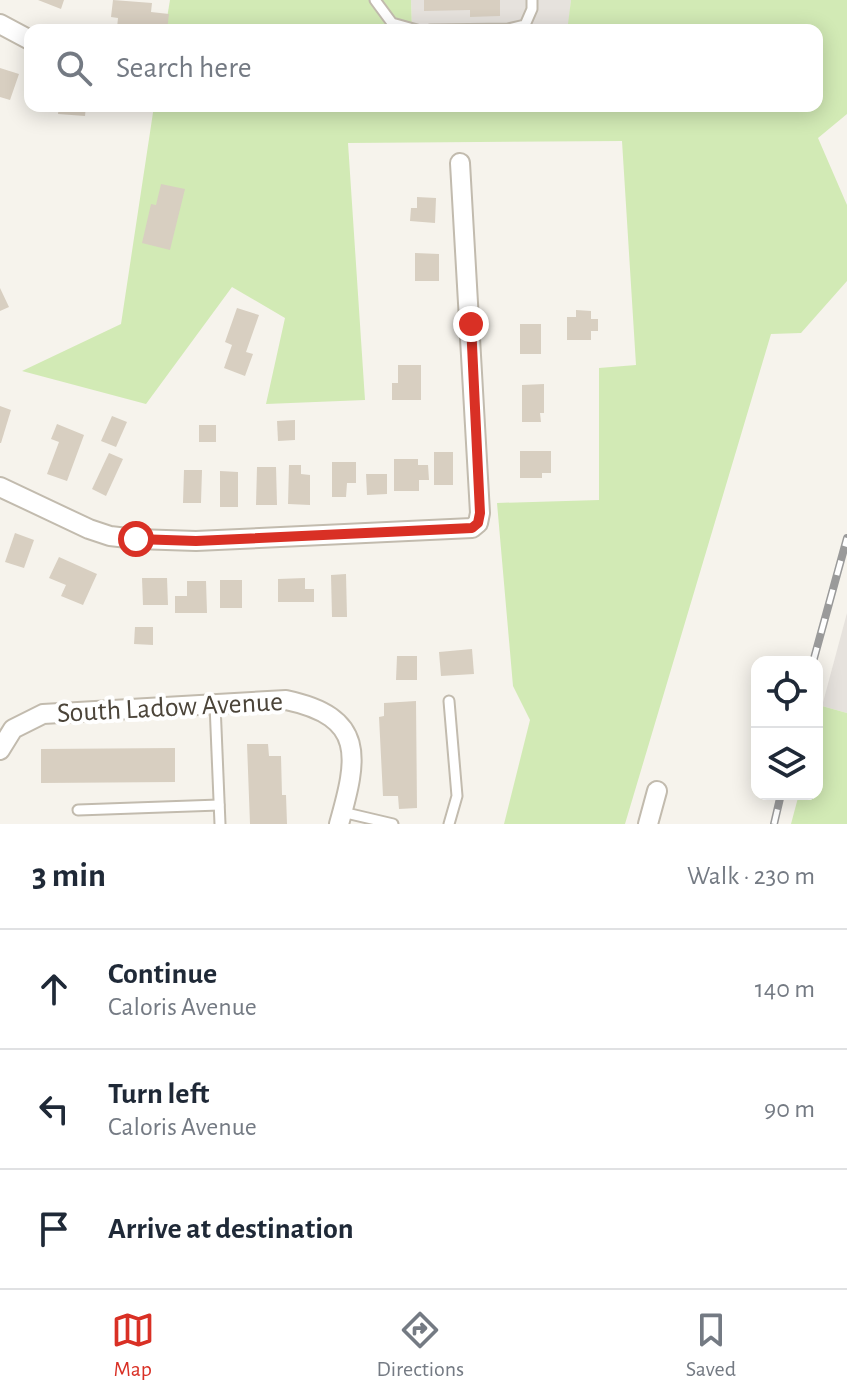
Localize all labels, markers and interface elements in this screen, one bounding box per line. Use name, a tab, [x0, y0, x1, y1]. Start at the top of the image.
search box	[24, 24, 823, 112]
icon: search	[52, 46, 96, 90]
text: Search here	[116, 53, 252, 83]
route end	[453, 306, 489, 342]
route start	[118, 521, 154, 557]
map controls	[751, 656, 823, 800]
button: locate	[751, 656, 823, 728]
street label: South Ladow Avenue	[56, 688, 284, 728]
button: layers	[751, 728, 823, 800]
text: 3 min	[32, 859, 106, 893]
text: Walk · 230 m	[687, 863, 815, 889]
text: Continue	[108, 959, 217, 989]
icon: ahead	[32, 967, 76, 1011]
text: 140 m	[755, 976, 815, 1002]
text: Caloris Avenue	[108, 994, 257, 1020]
text: Turn left	[108, 1079, 209, 1109]
icon: left	[32, 1087, 76, 1131]
text: 90 m	[764, 1096, 815, 1122]
text: Caloris Avenue	[108, 1114, 257, 1140]
icon: arrive	[32, 1207, 76, 1251]
text: Arrive at destination	[108, 1214, 354, 1244]
tab: Map	[111, 1308, 155, 1382]
tab: Directions	[376, 1308, 464, 1382]
tab: Saved	[686, 1308, 736, 1382]

